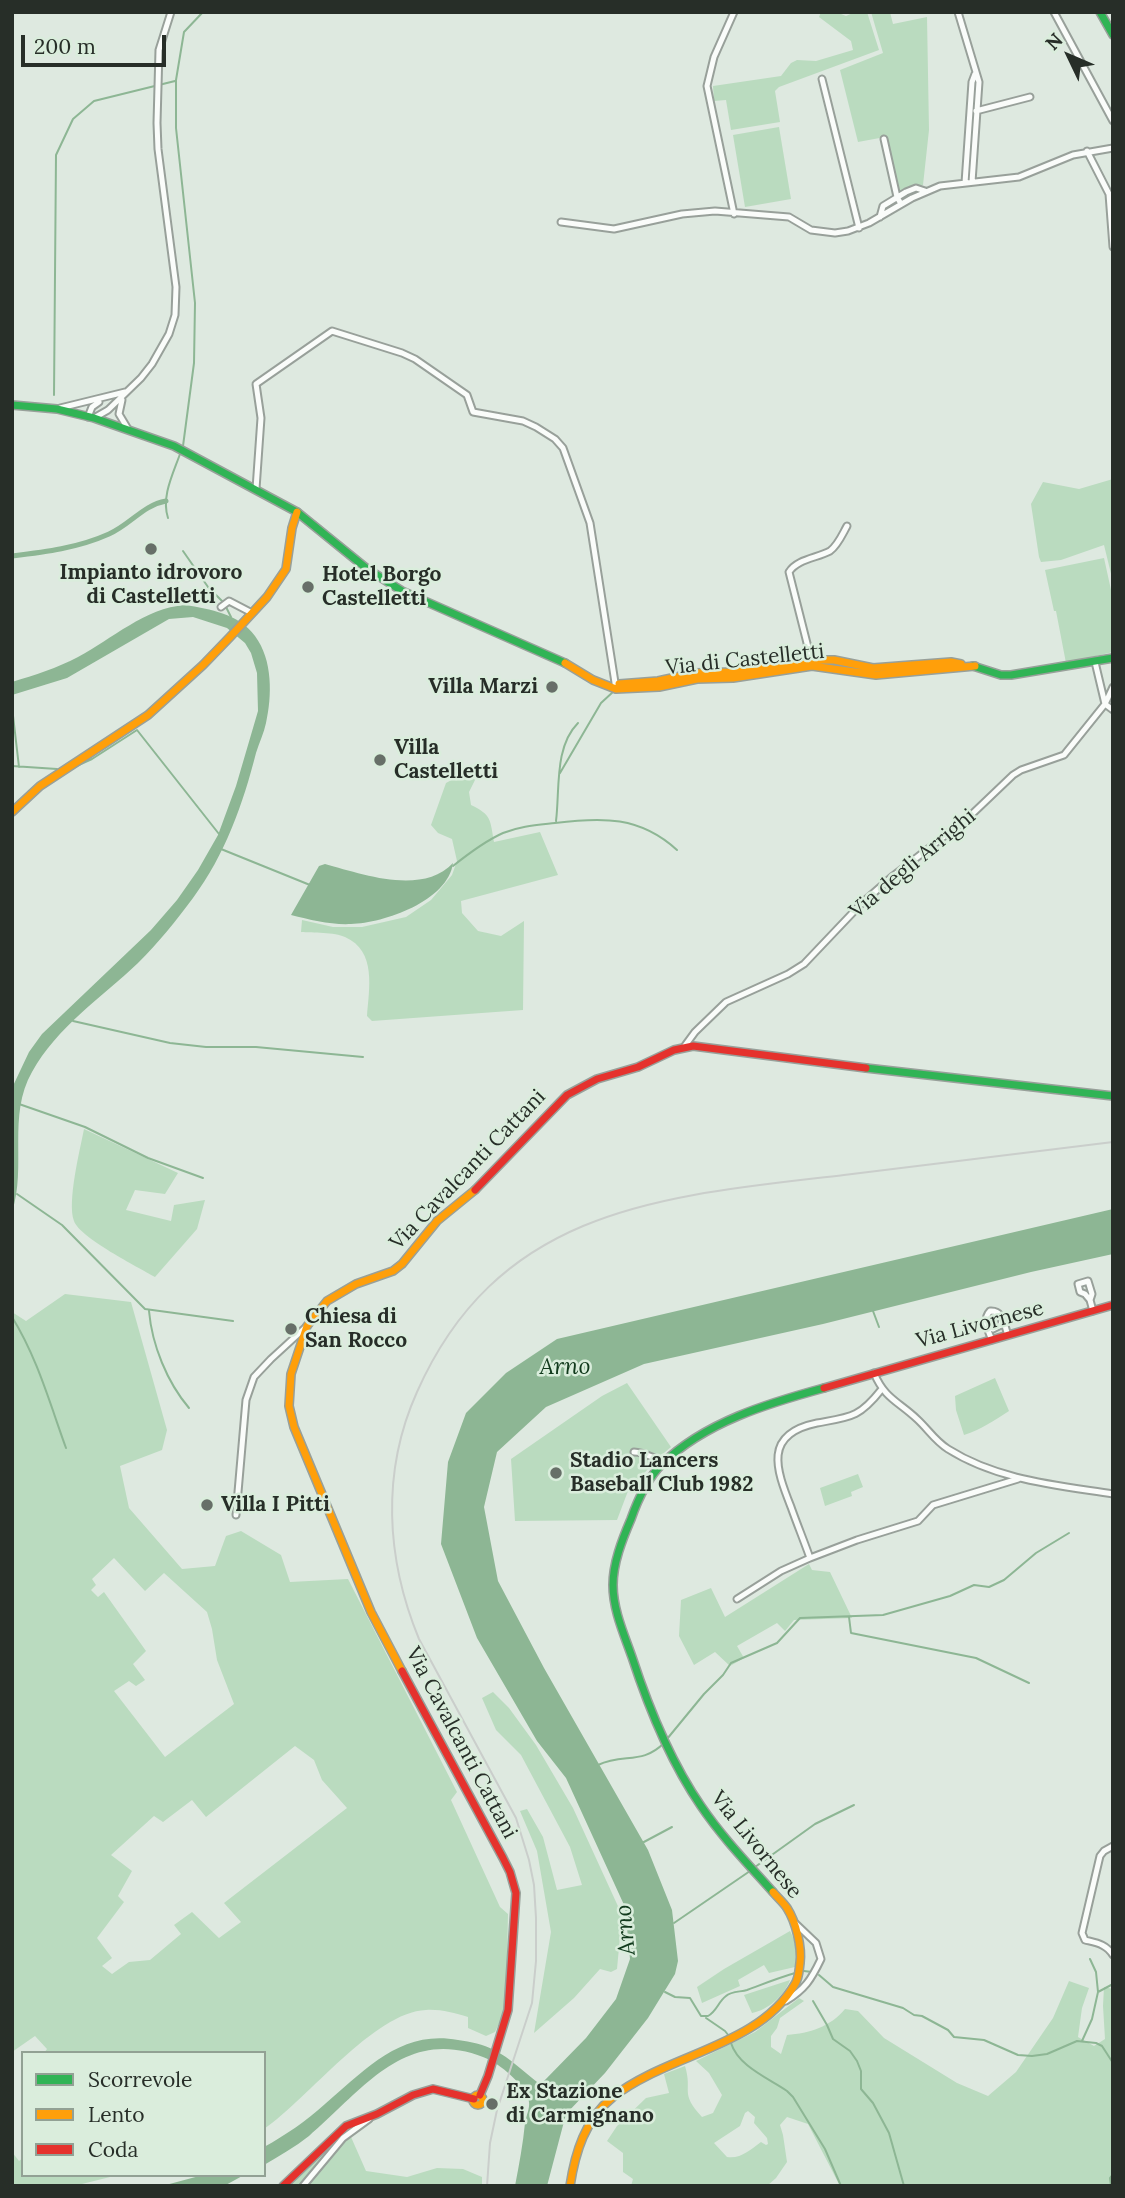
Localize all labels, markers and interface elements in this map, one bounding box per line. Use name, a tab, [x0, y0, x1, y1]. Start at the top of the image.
scale bar	[24, 21, 170, 65]
north arrow	[1034, 21, 1104, 91]
text: N	[1040, 28, 1068, 55]
text: 200 m	[34, 33, 96, 60]
marker: Impianto idrovoro di Castelletti	[143, 541, 159, 557]
place label: Impianto idrovoro di Castelletti	[60, 560, 242, 610]
place label: Hotel Borgo Castelletti	[322, 562, 441, 612]
marker: Hotel Borgo Castelletti	[300, 579, 316, 595]
street label: Via di Castelletti	[664, 639, 826, 681]
place label: Villa Marzi	[428, 674, 538, 700]
marker: Villa Marzi	[544, 679, 560, 695]
place label: Villa Castelletti	[394, 735, 498, 785]
marker: Villa Castelletti	[372, 752, 388, 768]
street label: Via degli Arrighi	[845, 804, 981, 924]
street label: Via Cavalcanti Cattani	[385, 1085, 551, 1255]
street label: Via Livornese	[914, 1296, 1046, 1354]
place label: Chiesa di San Rocco	[305, 1304, 407, 1354]
marker: Chiesa di San Rocco	[283, 1321, 299, 1337]
water label: Arno	[540, 1353, 590, 1381]
place label: Stadio Lancers Baseball Club 1982	[570, 1448, 753, 1498]
marker: Stadio Lancers Baseball Club 1982	[548, 1465, 564, 1481]
place label: Villa I Pitti	[221, 1492, 330, 1518]
marker: Villa I Pitti	[199, 1497, 215, 1513]
street label: Via Cavalcanti Cattani	[400, 1643, 522, 1843]
street label: Via Livornese	[705, 1786, 807, 1904]
water label: Arno	[610, 1903, 642, 1957]
legend	[21, 2051, 266, 2177]
text: Scorrevole	[88, 2066, 192, 2093]
place label: Ex Stazione di Carmignano	[506, 2079, 654, 2129]
marker: Ex Stazione di Carmignano	[484, 2096, 500, 2112]
text: Lento	[88, 2101, 145, 2128]
text: Coda	[88, 2136, 138, 2163]

